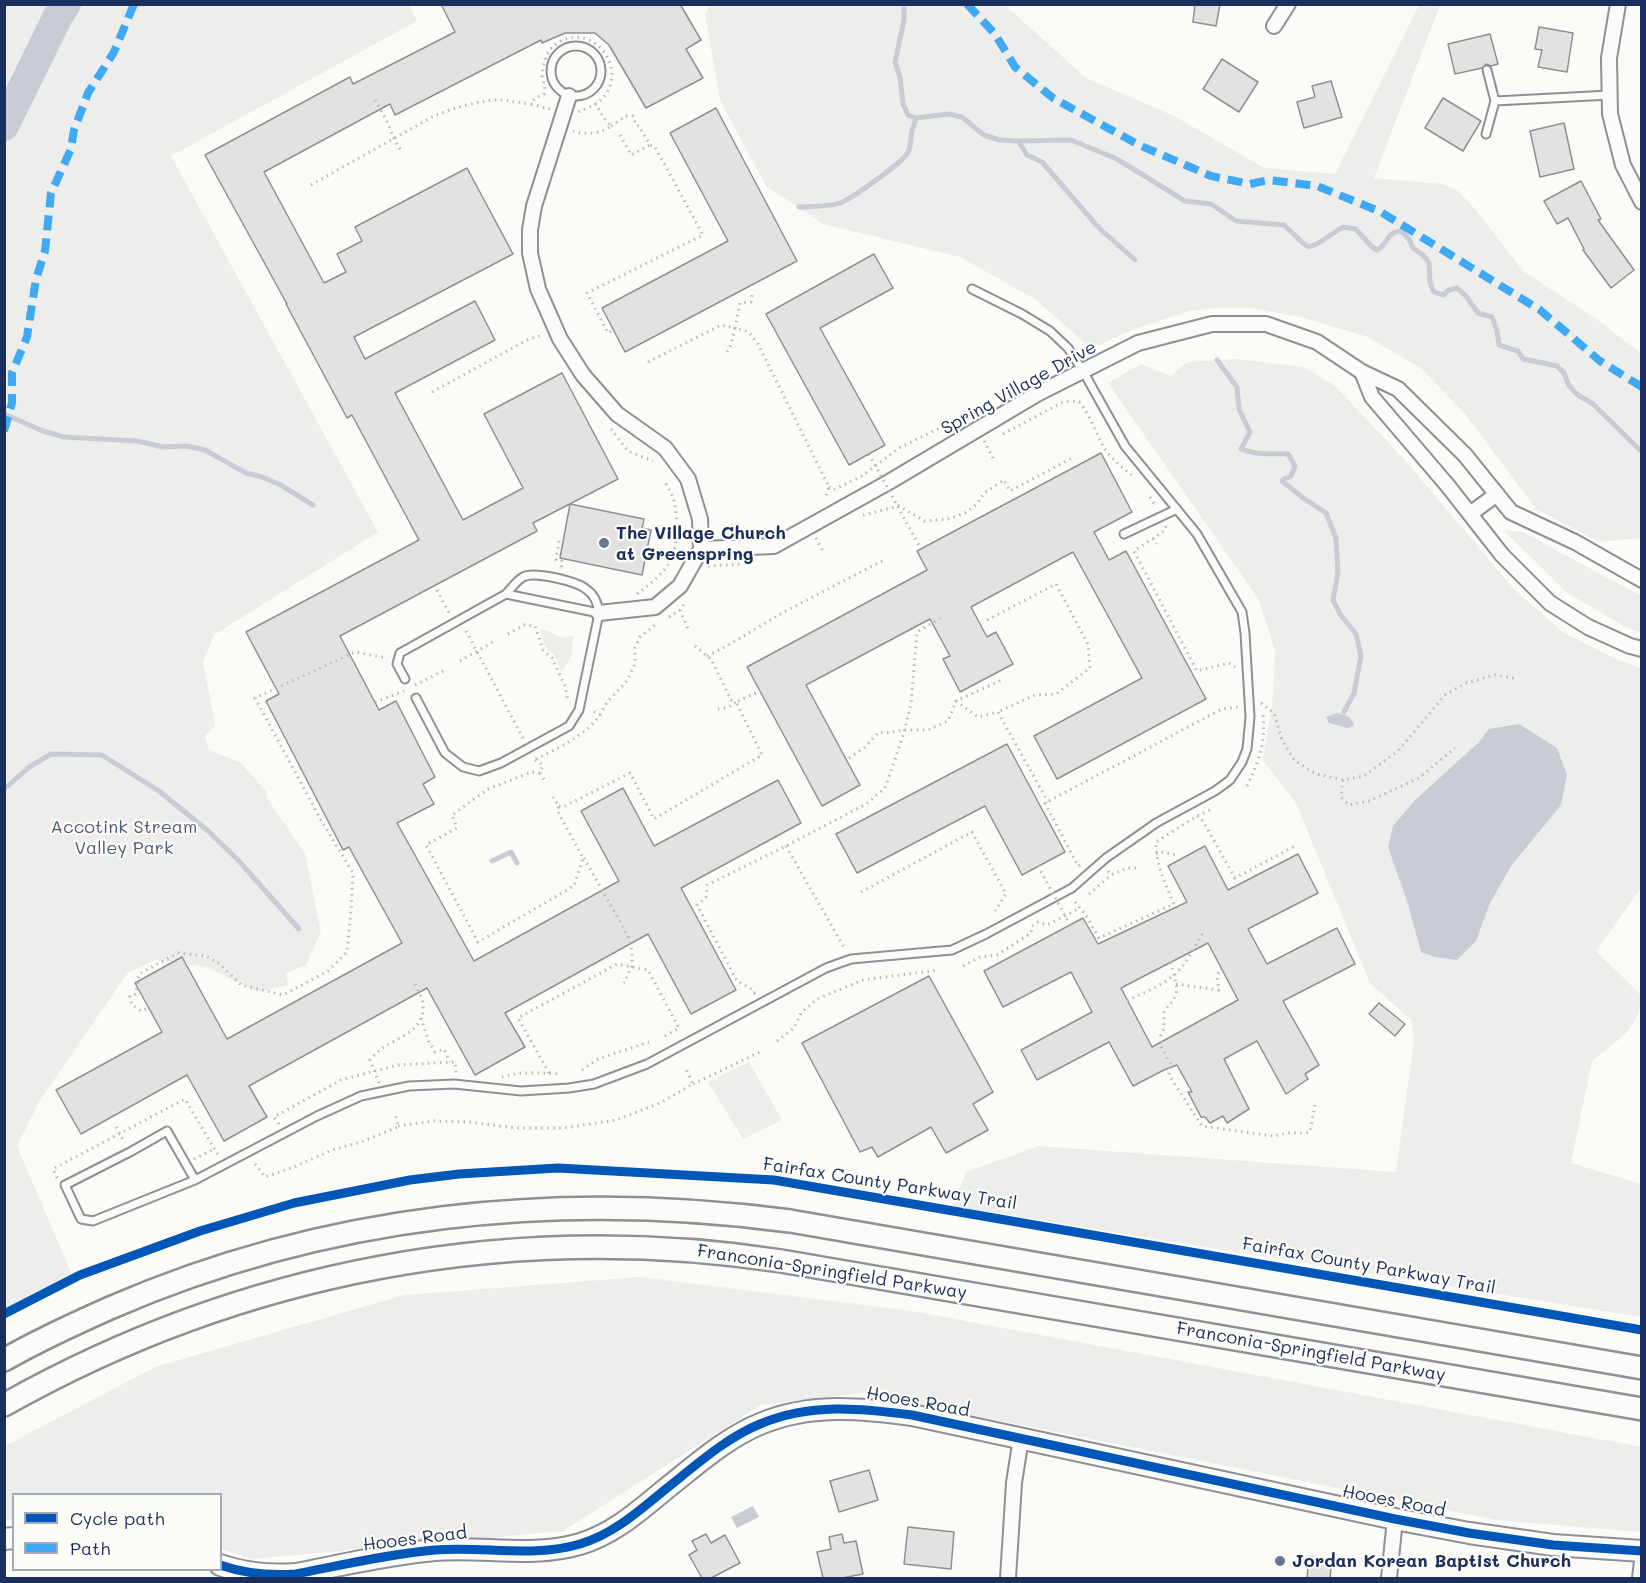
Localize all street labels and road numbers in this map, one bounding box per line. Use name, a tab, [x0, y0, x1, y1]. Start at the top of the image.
street label: Spring Village Drive	[938, 336, 1100, 440]
street label: Fairfax County Parkway Trail	[761, 1153, 1019, 1215]
street label: Fairfax County Parkway Trail	[1241, 1233, 1497, 1299]
street label: Franconia-Springfield Parkway	[696, 1240, 968, 1304]
street label: Franconia-Springfield Parkway	[1175, 1318, 1447, 1386]
street label: Hooes Road	[865, 1382, 971, 1422]
street label: Hooes Road	[1341, 1480, 1447, 1522]
street label: Hooes Road	[362, 1522, 468, 1556]

